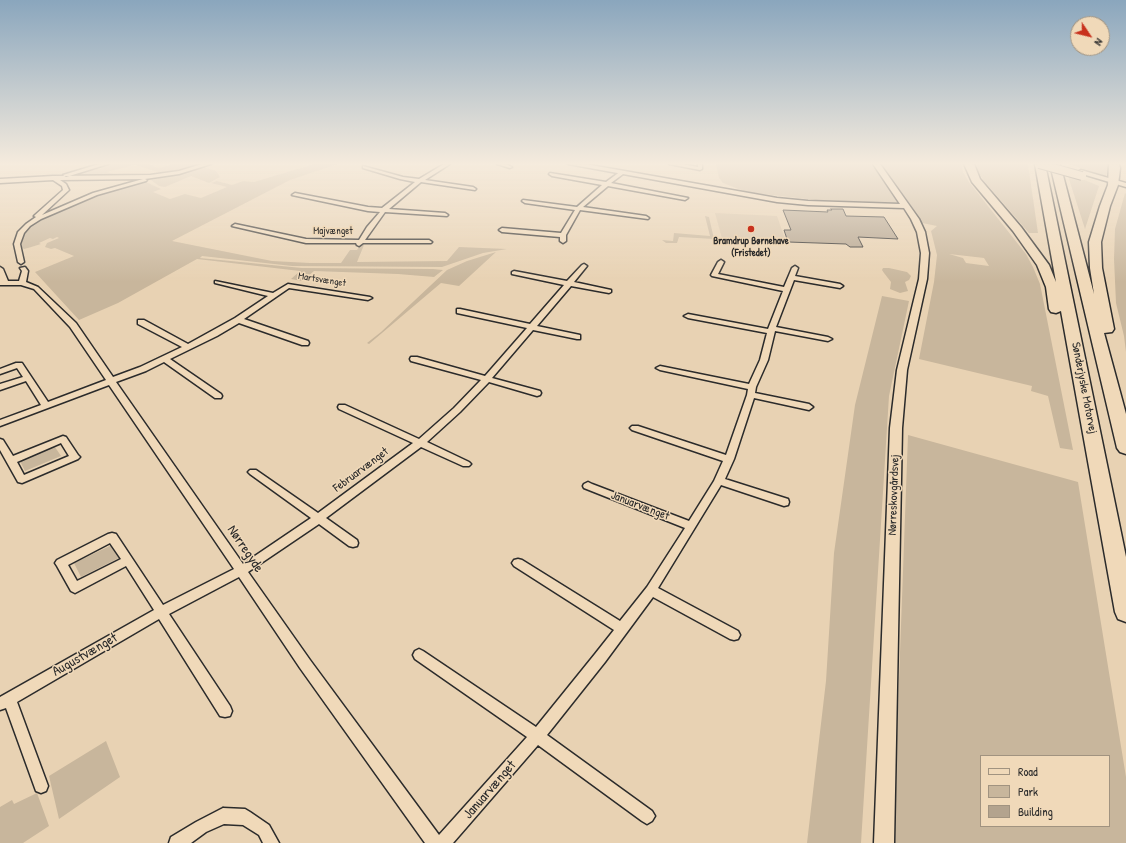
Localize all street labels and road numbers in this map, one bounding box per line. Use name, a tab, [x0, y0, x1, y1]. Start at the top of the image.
street label: Majvænget	[313, 225, 353, 237]
street label: Martsvænget	[297, 270, 347, 290]
street label: Sønderjyske Motorvej	[1068, 341, 1100, 435]
street label: Februarvænget	[330, 445, 392, 495]
street label: Nørreskovgårdsvej	[885, 454, 903, 536]
street label: Januarvænget	[609, 488, 671, 524]
street label: Nørregyde	[223, 522, 267, 576]
street label: Augustvænget	[49, 630, 121, 680]
street label: Januarvænget	[460, 757, 520, 823]

